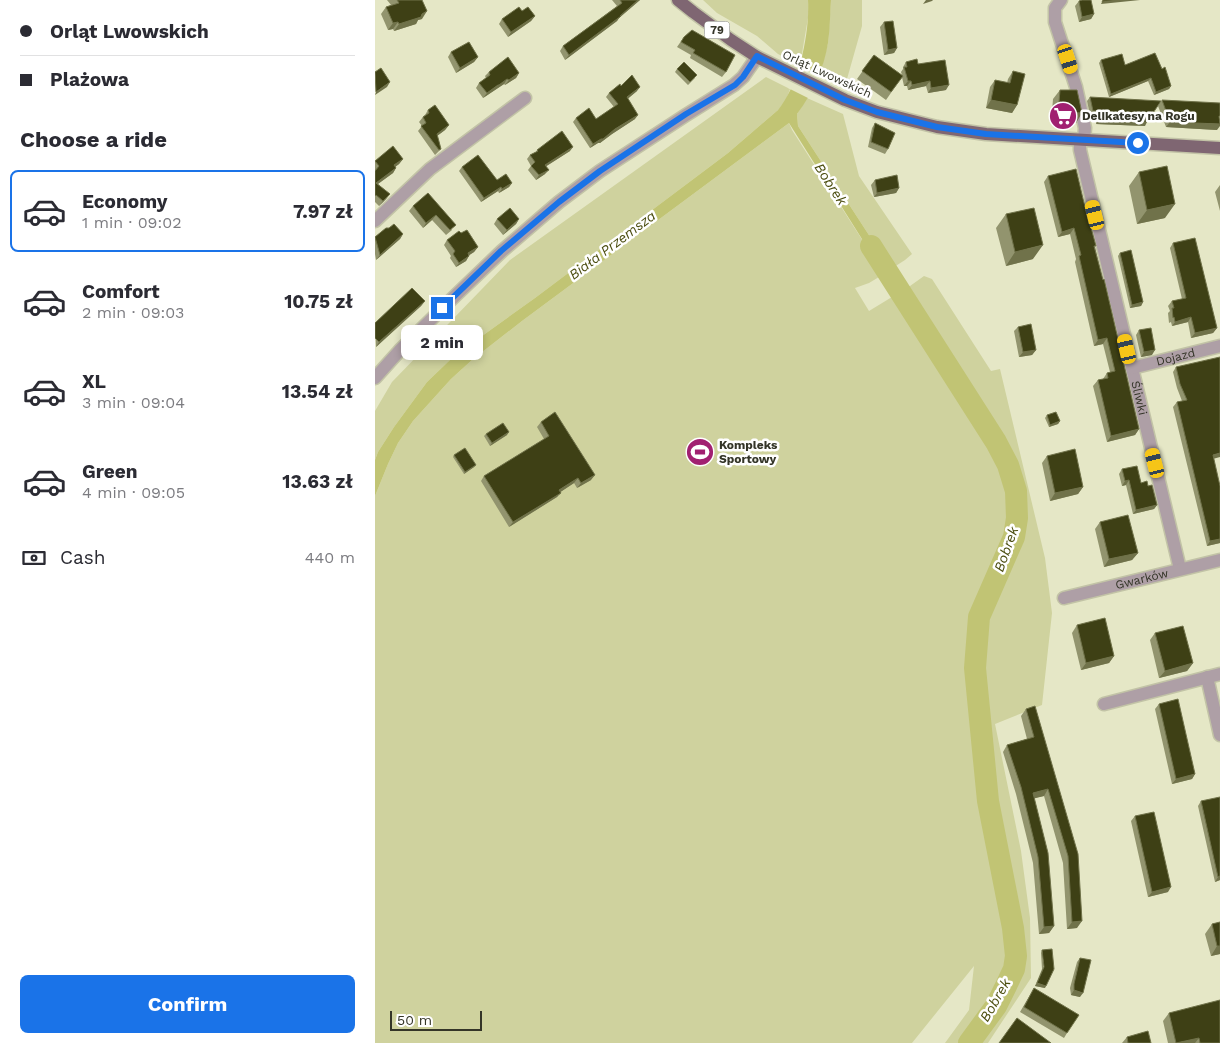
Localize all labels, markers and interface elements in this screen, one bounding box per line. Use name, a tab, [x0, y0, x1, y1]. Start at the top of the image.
text: Orląt Lwowskich	[50, 20, 209, 43]
road number: 79	[705, 22, 729, 38]
car	[1056, 42, 1079, 76]
street label: Orląt Lwowskich	[780, 47, 874, 101]
text: Plażowa	[50, 68, 129, 91]
supermarket icon: Delikatesy na Rogu	[1048, 101, 1078, 131]
place label: Delikatesy na Rogu	[1082, 109, 1195, 123]
text: Choose a ride	[20, 127, 167, 152]
route start	[1127, 132, 1149, 154]
water label: Bobrek	[812, 160, 851, 208]
icon: car	[22, 189, 67, 234]
text: Economy	[82, 190, 167, 213]
car	[1084, 199, 1105, 231]
text: 7.97 zł	[293, 200, 353, 223]
water label: Biała Przemsza	[566, 207, 659, 283]
text: 1 min · 09:02	[82, 213, 181, 232]
icon: car	[22, 279, 67, 324]
text: Comfort	[82, 280, 160, 303]
text: 10.75 zł	[284, 290, 353, 313]
route end	[431, 297, 453, 319]
text: 2 min · 09:03	[82, 303, 184, 322]
callout: 2 min	[401, 326, 483, 360]
text: 2 min	[420, 333, 464, 352]
car	[1116, 333, 1137, 365]
street label: Dojazd	[1155, 345, 1197, 369]
icon: car	[22, 369, 67, 414]
text: XL	[82, 370, 106, 393]
text: 13.54 zł	[282, 380, 353, 403]
street label: Śliwki	[1128, 380, 1150, 417]
text: 3 min · 09:04	[82, 393, 185, 412]
sports icon: Kompleks Sportowy	[685, 437, 715, 467]
place label: Kompleks Sportowy	[719, 438, 778, 466]
car	[1144, 447, 1165, 479]
icon: car	[22, 459, 67, 504]
text: Green	[82, 460, 138, 483]
text: 13.63 zł	[282, 470, 353, 493]
text: 4 min · 09:05	[82, 483, 185, 502]
water label: Bobrek	[990, 524, 1022, 574]
icon: cash	[20, 544, 48, 572]
text: Cash	[60, 546, 106, 569]
text: 440 m	[305, 548, 355, 567]
street label: Gwarków	[1114, 566, 1170, 592]
button: Confirm	[20, 975, 355, 1033]
water label: Bobrek	[976, 975, 1014, 1024]
scale bar	[390, 1008, 483, 1031]
text: 50 m	[397, 1012, 432, 1028]

